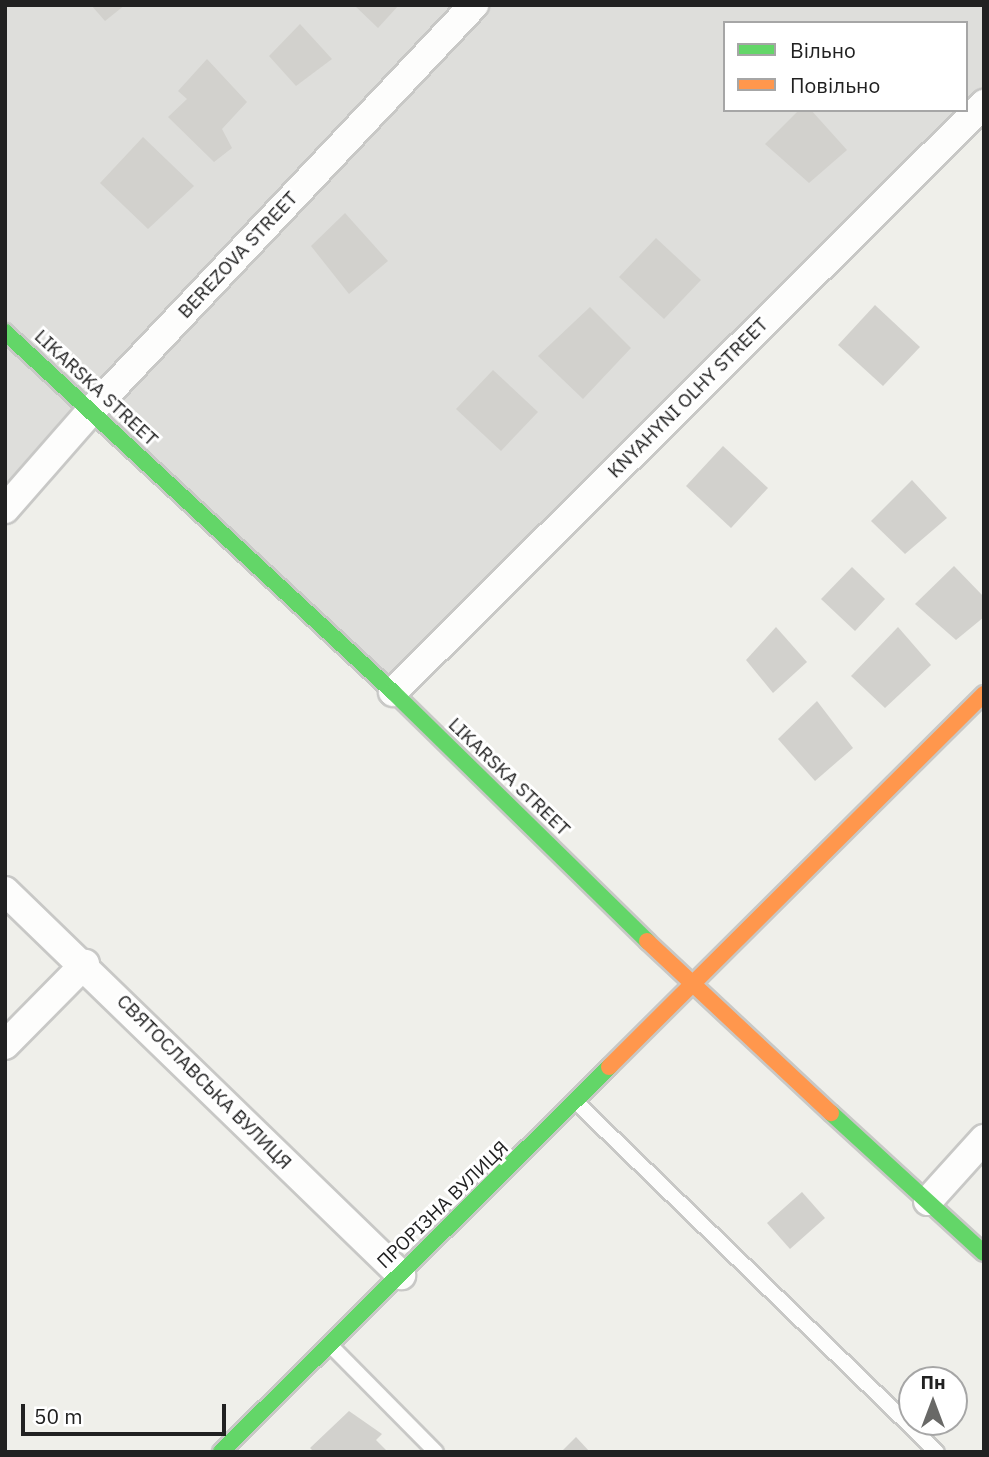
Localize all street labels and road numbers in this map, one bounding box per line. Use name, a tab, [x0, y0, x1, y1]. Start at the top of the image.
street label: BEREZOVA STREET	[173, 187, 303, 323]
street label: KNYAHYNI OLHY STREET	[603, 313, 773, 483]
street label: LIKARSKA STREET	[30, 325, 162, 451]
street label: LIKARSKA STREET	[443, 713, 575, 841]
street label: СВЯТОСЛАВСЬКА ВУЛИЦЯ	[112, 990, 296, 1174]
street label: ПРОРІЗНА ВУЛИЦЯ	[373, 1137, 513, 1273]

